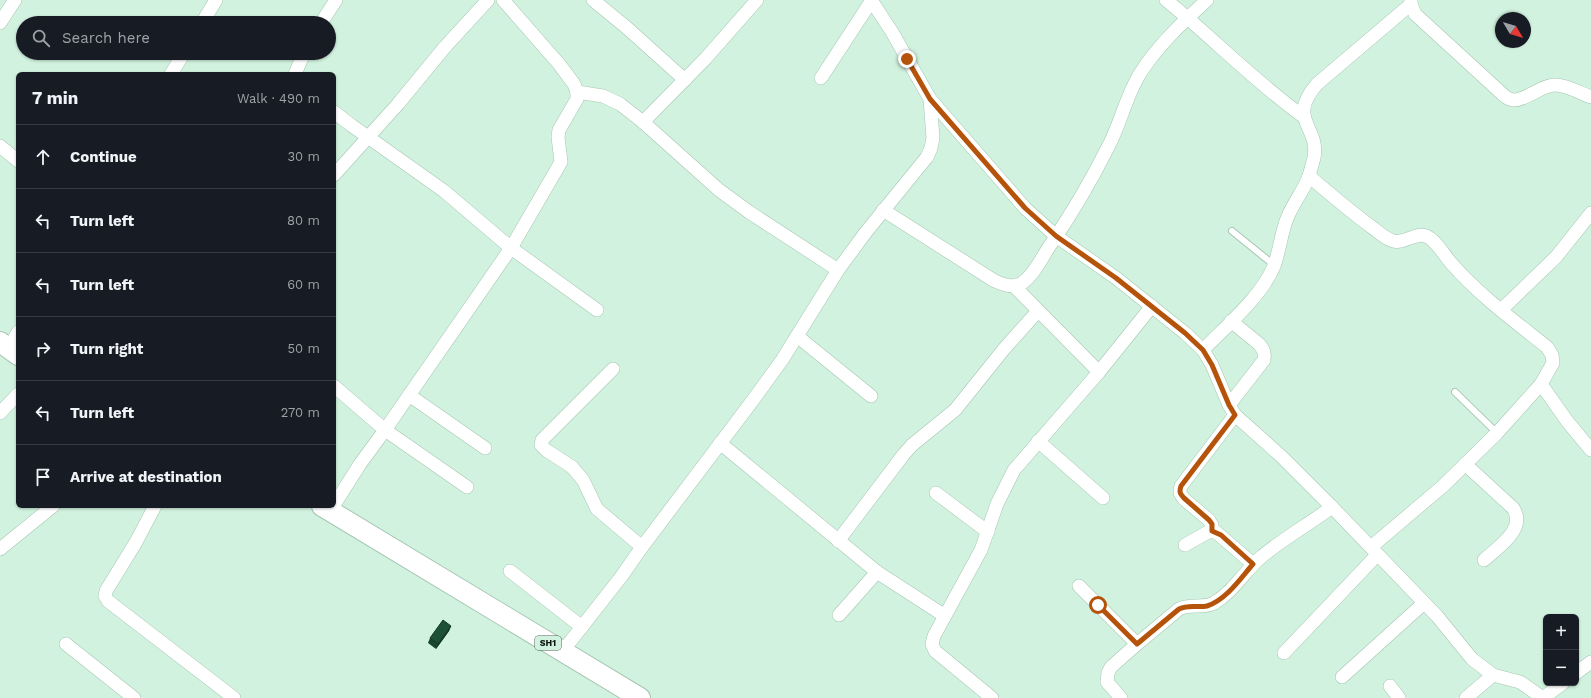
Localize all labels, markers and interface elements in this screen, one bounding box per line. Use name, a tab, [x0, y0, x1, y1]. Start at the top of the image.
north arrow	[1495, 12, 1531, 48]
search box	[16, 16, 336, 60]
icon: search	[30, 27, 52, 49]
text: Search here	[62, 29, 150, 47]
route end	[898, 50, 916, 68]
text: 7 min	[32, 88, 78, 108]
text: Walk · 490 m	[237, 91, 320, 106]
icon: ahead	[32, 146, 54, 168]
text: Continue	[70, 148, 137, 166]
text: 30 m	[288, 149, 320, 164]
icon: left	[32, 210, 54, 232]
text: Turn left	[70, 212, 134, 230]
text: 80 m	[287, 213, 320, 228]
icon: left	[32, 274, 54, 296]
text: Turn left	[70, 276, 134, 294]
text: 60 m	[287, 277, 320, 292]
icon: right	[32, 338, 54, 360]
text: Turn right	[70, 340, 143, 358]
text: 50 m	[288, 341, 320, 356]
icon: left	[32, 402, 54, 424]
text: Turn left	[70, 404, 134, 422]
text: 270 m	[281, 405, 320, 420]
icon: arrive	[32, 466, 54, 488]
text: Arrive at destination	[70, 468, 222, 486]
route start	[1089, 596, 1107, 614]
map controls	[1543, 614, 1579, 686]
button: +	[1543, 614, 1579, 650]
road number: SH1	[535, 636, 561, 650]
button: −	[1543, 650, 1579, 686]

